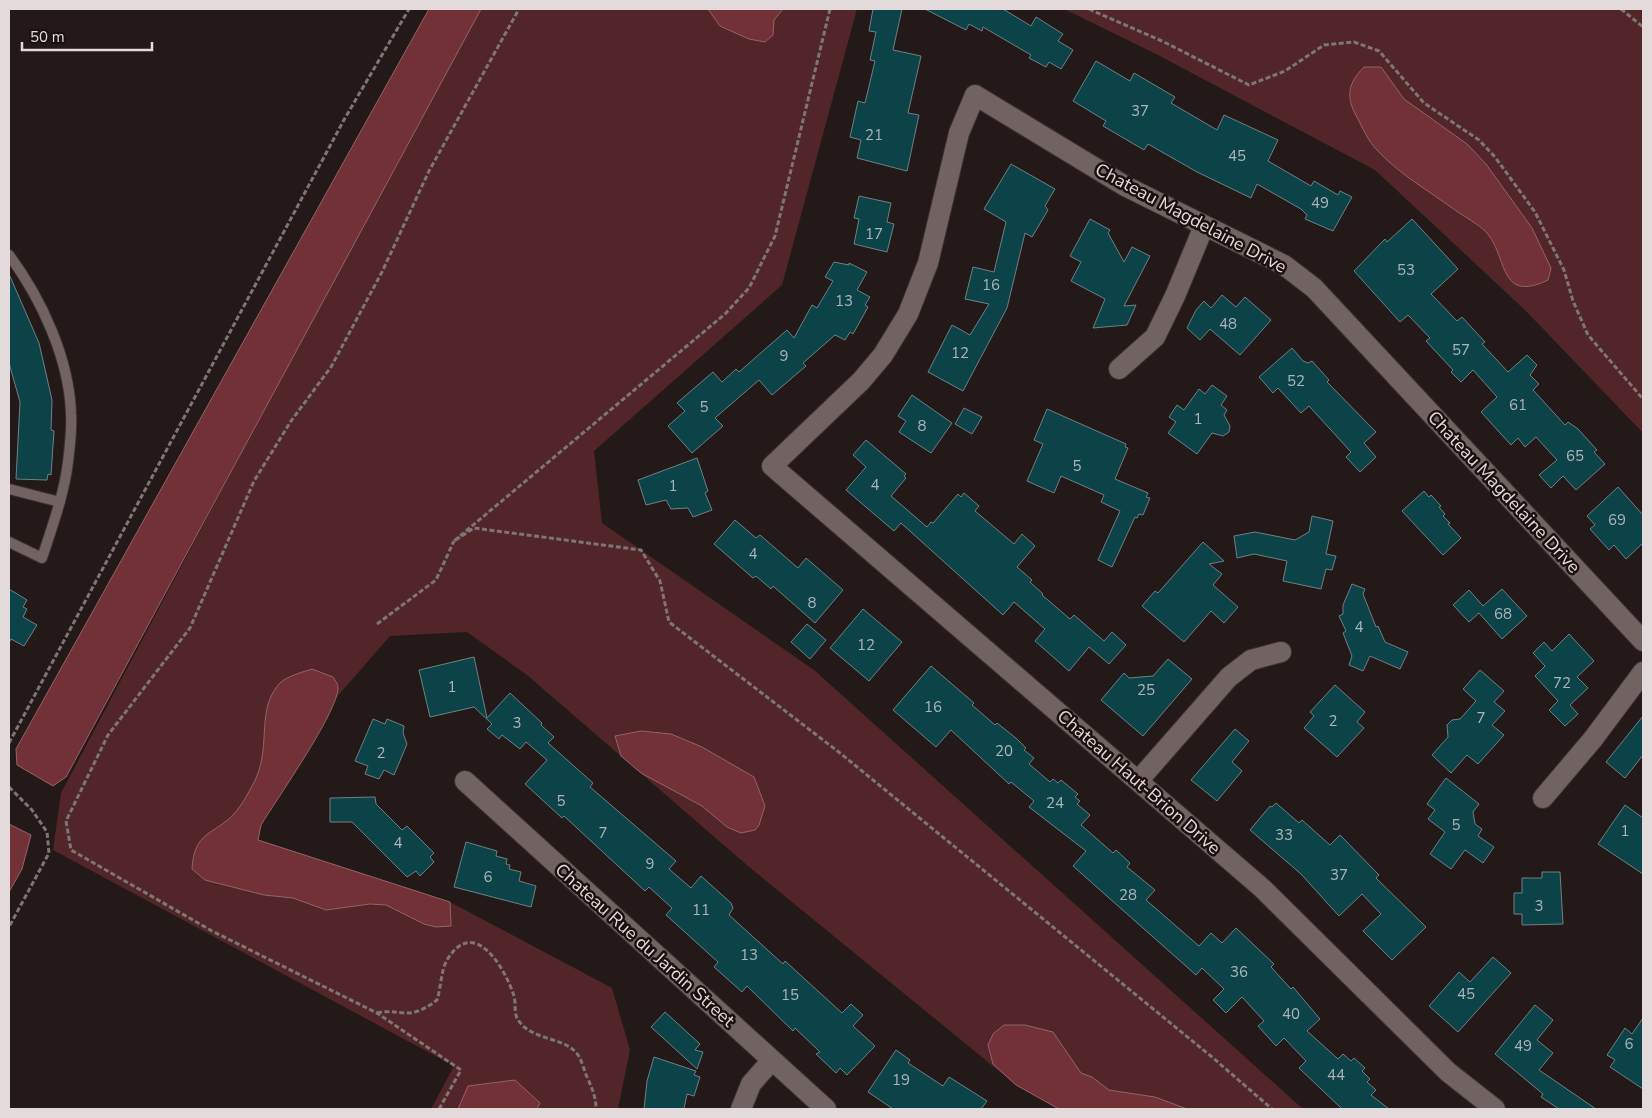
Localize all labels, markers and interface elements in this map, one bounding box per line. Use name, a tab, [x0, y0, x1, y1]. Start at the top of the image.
scale bar	[22, 20, 152, 52]
text: 50 m	[30, 27, 65, 47]
house number: 37	[1131, 101, 1149, 121]
house number: 21	[865, 125, 883, 145]
house number: 45	[1228, 146, 1246, 166]
street label: Chateau Magdelaine Drive	[1091, 157, 1291, 279]
house number: 49	[1311, 193, 1329, 213]
house number: 17	[865, 224, 883, 244]
house number: 53	[1397, 260, 1415, 280]
house number: 16	[982, 275, 1000, 295]
house number: 13	[835, 291, 853, 311]
house number: 48	[1219, 314, 1237, 334]
house number: 57	[1452, 340, 1470, 360]
house number: 12	[951, 343, 969, 363]
house number: 9	[779, 346, 789, 366]
house number: 52	[1287, 371, 1305, 391]
house number: 61	[1509, 395, 1527, 415]
house number: 5	[699, 397, 709, 417]
street label: Chateau Magdelaine Drive	[1422, 406, 1586, 578]
house number: 1	[1193, 409, 1203, 429]
house number: 8	[917, 416, 927, 436]
house number: 65	[1566, 446, 1584, 466]
house number: 5	[1072, 456, 1082, 476]
house number: 4	[870, 475, 880, 495]
house number: 1	[668, 476, 678, 496]
house number: 69	[1608, 510, 1626, 530]
house number: 4	[748, 544, 758, 564]
house number: 8	[807, 593, 817, 613]
house number: 68	[1494, 604, 1512, 624]
house number: 4	[1354, 617, 1364, 637]
house number: 12	[857, 635, 875, 655]
house number: 72	[1553, 673, 1571, 693]
house number: 1	[447, 677, 457, 697]
house number: 25	[1137, 680, 1155, 700]
house number: 16	[924, 697, 942, 717]
street label: Chateau Haut-Brion Drive	[1052, 704, 1226, 860]
house number: 7	[1476, 708, 1486, 728]
house number: 2	[1328, 711, 1338, 731]
house number: 3	[512, 713, 522, 733]
house number: 20	[995, 741, 1013, 761]
house number: 2	[376, 743, 386, 763]
house number: 5	[556, 791, 566, 811]
house number: 24	[1046, 793, 1064, 813]
house number: 5	[1451, 815, 1461, 835]
house number: 1	[1620, 821, 1630, 841]
house number: 7	[598, 823, 608, 843]
house number: 33	[1275, 825, 1293, 845]
house number: 4	[393, 833, 403, 853]
house number: 9	[645, 854, 655, 874]
street label: Chateau Rue du Jardin Street	[550, 858, 740, 1033]
house number: 37	[1330, 865, 1348, 885]
house number: 6	[483, 867, 493, 887]
house number: 28	[1119, 885, 1137, 905]
house number: 3	[1534, 896, 1544, 916]
house number: 11	[692, 900, 710, 920]
house number: 13	[740, 945, 758, 965]
house number: 36	[1230, 962, 1248, 982]
house number: 45	[1457, 984, 1475, 1004]
house number: 15	[781, 985, 799, 1005]
house number: 40	[1282, 1004, 1300, 1024]
house number: 6	[1624, 1034, 1634, 1054]
house number: 49	[1514, 1036, 1532, 1056]
house number: 44	[1327, 1065, 1345, 1085]
house number: 19	[892, 1070, 910, 1090]

